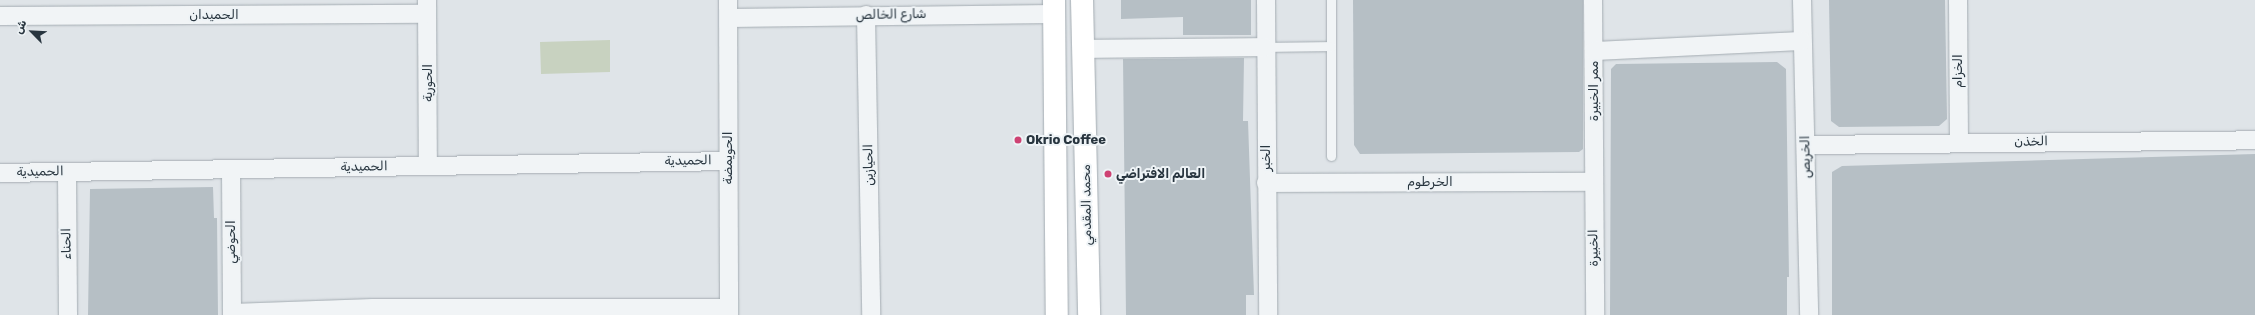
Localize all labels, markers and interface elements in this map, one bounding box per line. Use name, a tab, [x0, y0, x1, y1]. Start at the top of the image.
street label: الحميدان	[189, 7, 239, 23]
street label: شارع الخالص	[856, 7, 926, 23]
north arrow	[12, 12, 52, 52]
text: ش	[12, 18, 29, 36]
street label: الخزام	[1950, 54, 1966, 88]
street label: ممر الخبيرة	[1586, 61, 1602, 121]
street label: الحورية	[420, 64, 436, 102]
street label: الحويمضة	[720, 131, 736, 185]
place label: Okrio Coffee	[1026, 132, 1106, 148]
street label: الخذن	[2014, 134, 2048, 150]
marker: Okrio Coffee	[1013, 135, 1023, 145]
street label: الخريص	[1798, 136, 1814, 178]
street label: الحيازين	[861, 144, 877, 186]
street label: الخبر	[1258, 145, 1274, 171]
street label: الحميدية	[664, 153, 712, 169]
street label: الحميدية	[340, 159, 388, 175]
street label: الحميدية	[16, 164, 64, 180]
street label: محمد المقدمي	[1078, 164, 1096, 246]
place label: العالم الافتراضي	[1116, 166, 1205, 182]
marker: العالم الافتراضي	[1103, 169, 1113, 179]
street label: الخرطوم	[1407, 174, 1453, 190]
street label: الحوضي	[223, 220, 239, 264]
street label: الحناء	[59, 228, 75, 260]
street label: الخبيرة	[1586, 229, 1602, 267]

